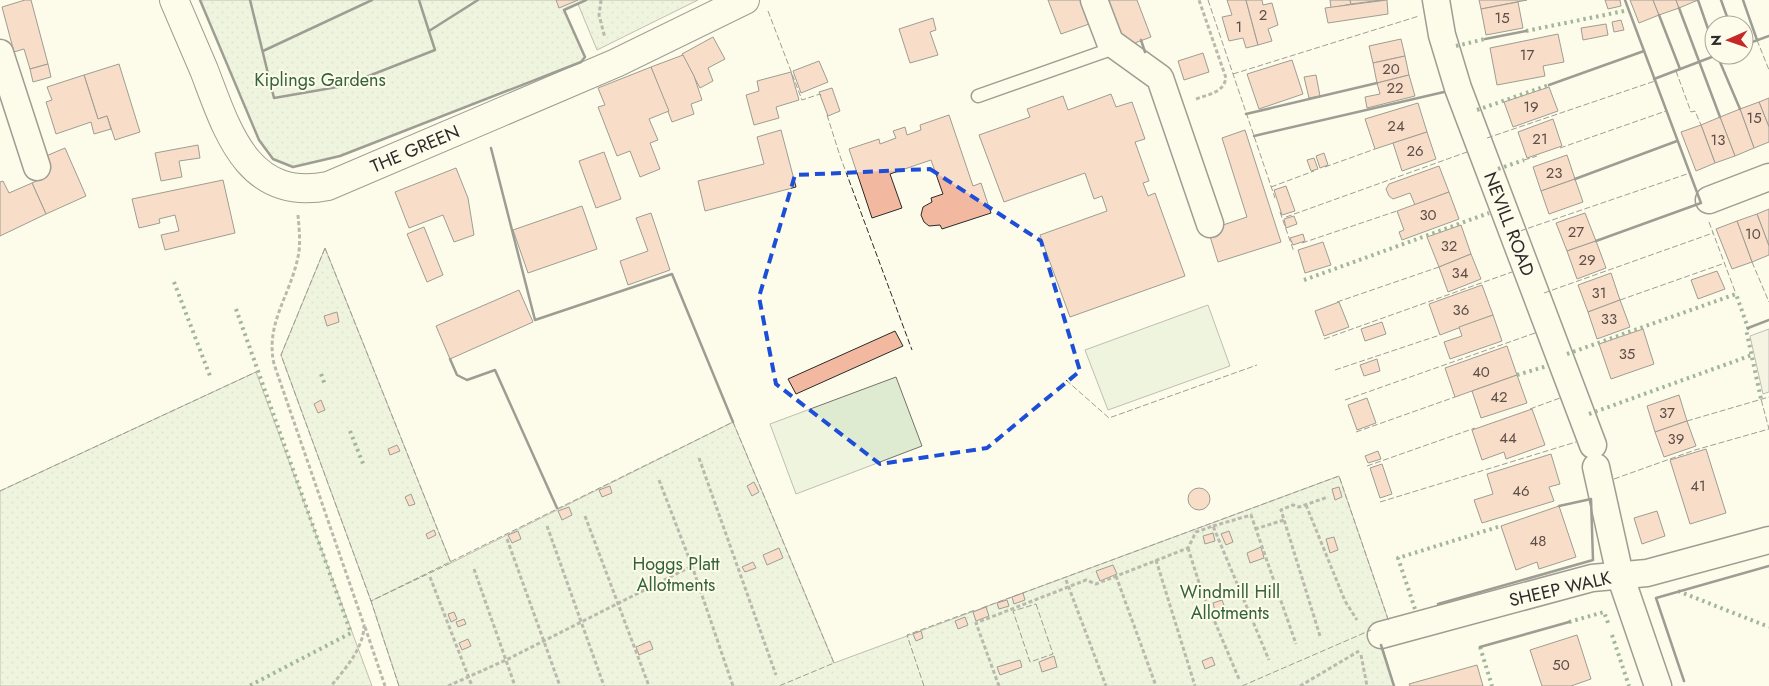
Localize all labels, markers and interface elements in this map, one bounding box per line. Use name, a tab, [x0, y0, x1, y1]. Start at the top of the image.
house number: 2	[1259, 4, 1267, 26]
house number: 15	[1494, 7, 1510, 29]
north arrow	[1704, 15, 1754, 65]
house number: 1	[1236, 16, 1242, 38]
text: N	[1706, 35, 1726, 46]
house number: 17	[1520, 44, 1534, 66]
house number: 20	[1382, 58, 1400, 80]
park label: Kiplings Gardens	[254, 67, 386, 93]
house number: 22	[1386, 77, 1404, 99]
house number: 19	[1523, 96, 1539, 118]
house number: 15	[1746, 107, 1762, 129]
house number: 24	[1387, 115, 1405, 137]
street label: THE GREEN	[367, 119, 463, 179]
house number: 21	[1532, 128, 1548, 150]
house number: 13	[1711, 129, 1725, 151]
house number: 26	[1406, 140, 1424, 162]
house number: 23	[1546, 162, 1562, 184]
street label: NEVILL ROAD	[1477, 168, 1541, 280]
house number: 30	[1419, 204, 1437, 226]
house number: 27	[1568, 221, 1584, 243]
house number: 10	[1745, 223, 1761, 245]
house number: 32	[1441, 235, 1457, 257]
house number: 29	[1578, 249, 1596, 271]
house number: 34	[1452, 262, 1469, 284]
house number: 31	[1592, 282, 1606, 304]
house number: 36	[1453, 299, 1469, 321]
house number: 33	[1601, 308, 1617, 330]
house number: 35	[1619, 343, 1635, 365]
house number: 40	[1472, 361, 1490, 383]
house number: 42	[1490, 386, 1508, 408]
house number: 37	[1659, 402, 1675, 424]
house number: 44	[1499, 427, 1517, 449]
house number: 39	[1668, 428, 1684, 450]
house number: 41	[1690, 475, 1706, 497]
house number: 46	[1512, 480, 1530, 502]
house number: 48	[1530, 530, 1546, 552]
park label: Hoggs Platt Allotments	[632, 551, 720, 598]
street label: SHEEP WALK	[1506, 564, 1614, 613]
park label: Windmill Hill Allotments	[1180, 579, 1280, 626]
house number: 50	[1552, 654, 1570, 676]

